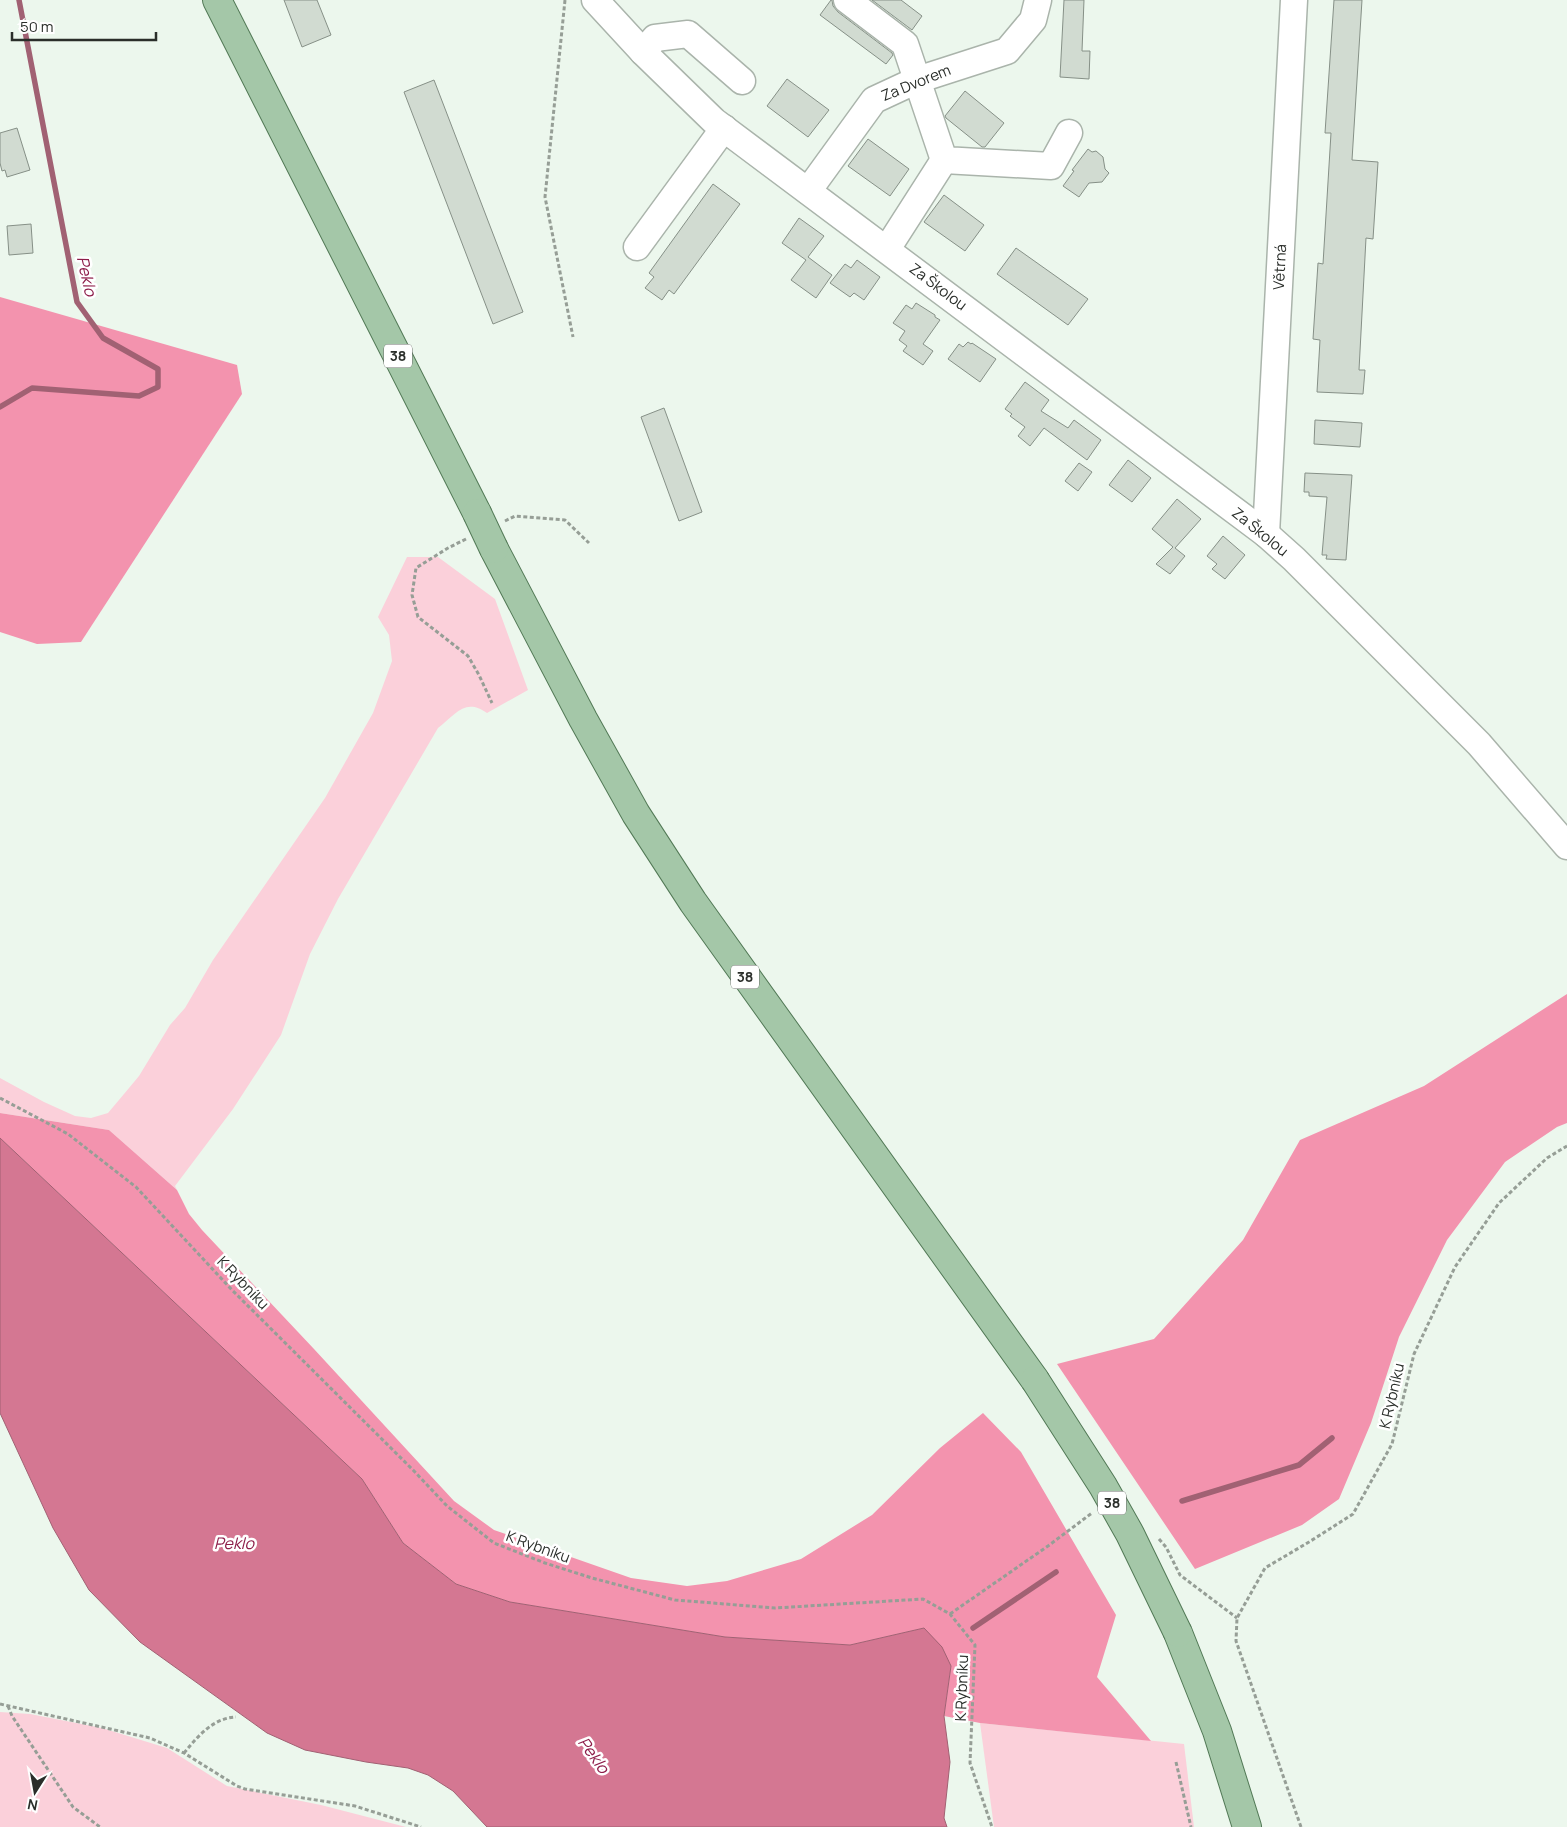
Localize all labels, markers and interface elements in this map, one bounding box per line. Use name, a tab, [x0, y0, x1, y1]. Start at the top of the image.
scale bar	[12, 10, 156, 42]
text: 50 m	[20, 16, 54, 37]
street label: Za Dvorem	[878, 59, 954, 106]
street label: Větrná	[1268, 244, 1291, 290]
water label: Peklo	[72, 254, 103, 300]
street label: Za Školou	[905, 258, 971, 315]
road number: 38	[384, 344, 412, 368]
street label: Za Školou	[1228, 502, 1293, 561]
road number: 38	[731, 966, 759, 989]
street label: K Rybníku	[213, 1251, 274, 1314]
street label: K Rybníku	[1374, 1361, 1409, 1431]
road number: 38	[1098, 1492, 1126, 1515]
street label: K Rybníku	[503, 1525, 573, 1568]
water label: Peklo	[214, 1532, 256, 1554]
street label: K Rybníku	[950, 1654, 973, 1722]
water label: Peklo	[573, 1732, 616, 1779]
north arrow	[10, 1767, 60, 1817]
text: N	[26, 1795, 39, 1816]

